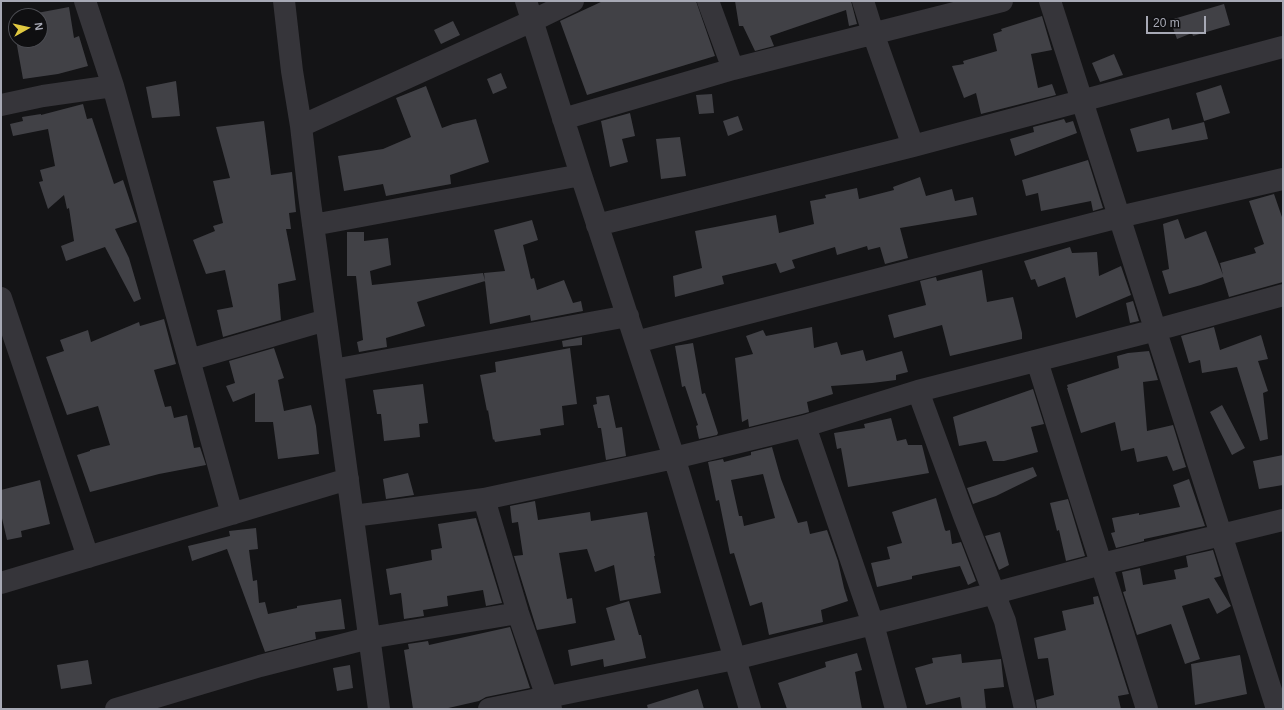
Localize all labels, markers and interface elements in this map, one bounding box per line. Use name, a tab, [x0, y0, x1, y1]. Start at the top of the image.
north arrow	[8, 8, 48, 48]
scale bar	[1148, 8, 1208, 34]
text: 20 m	[1153, 16, 1180, 30]
text: N	[32, 22, 45, 31]

